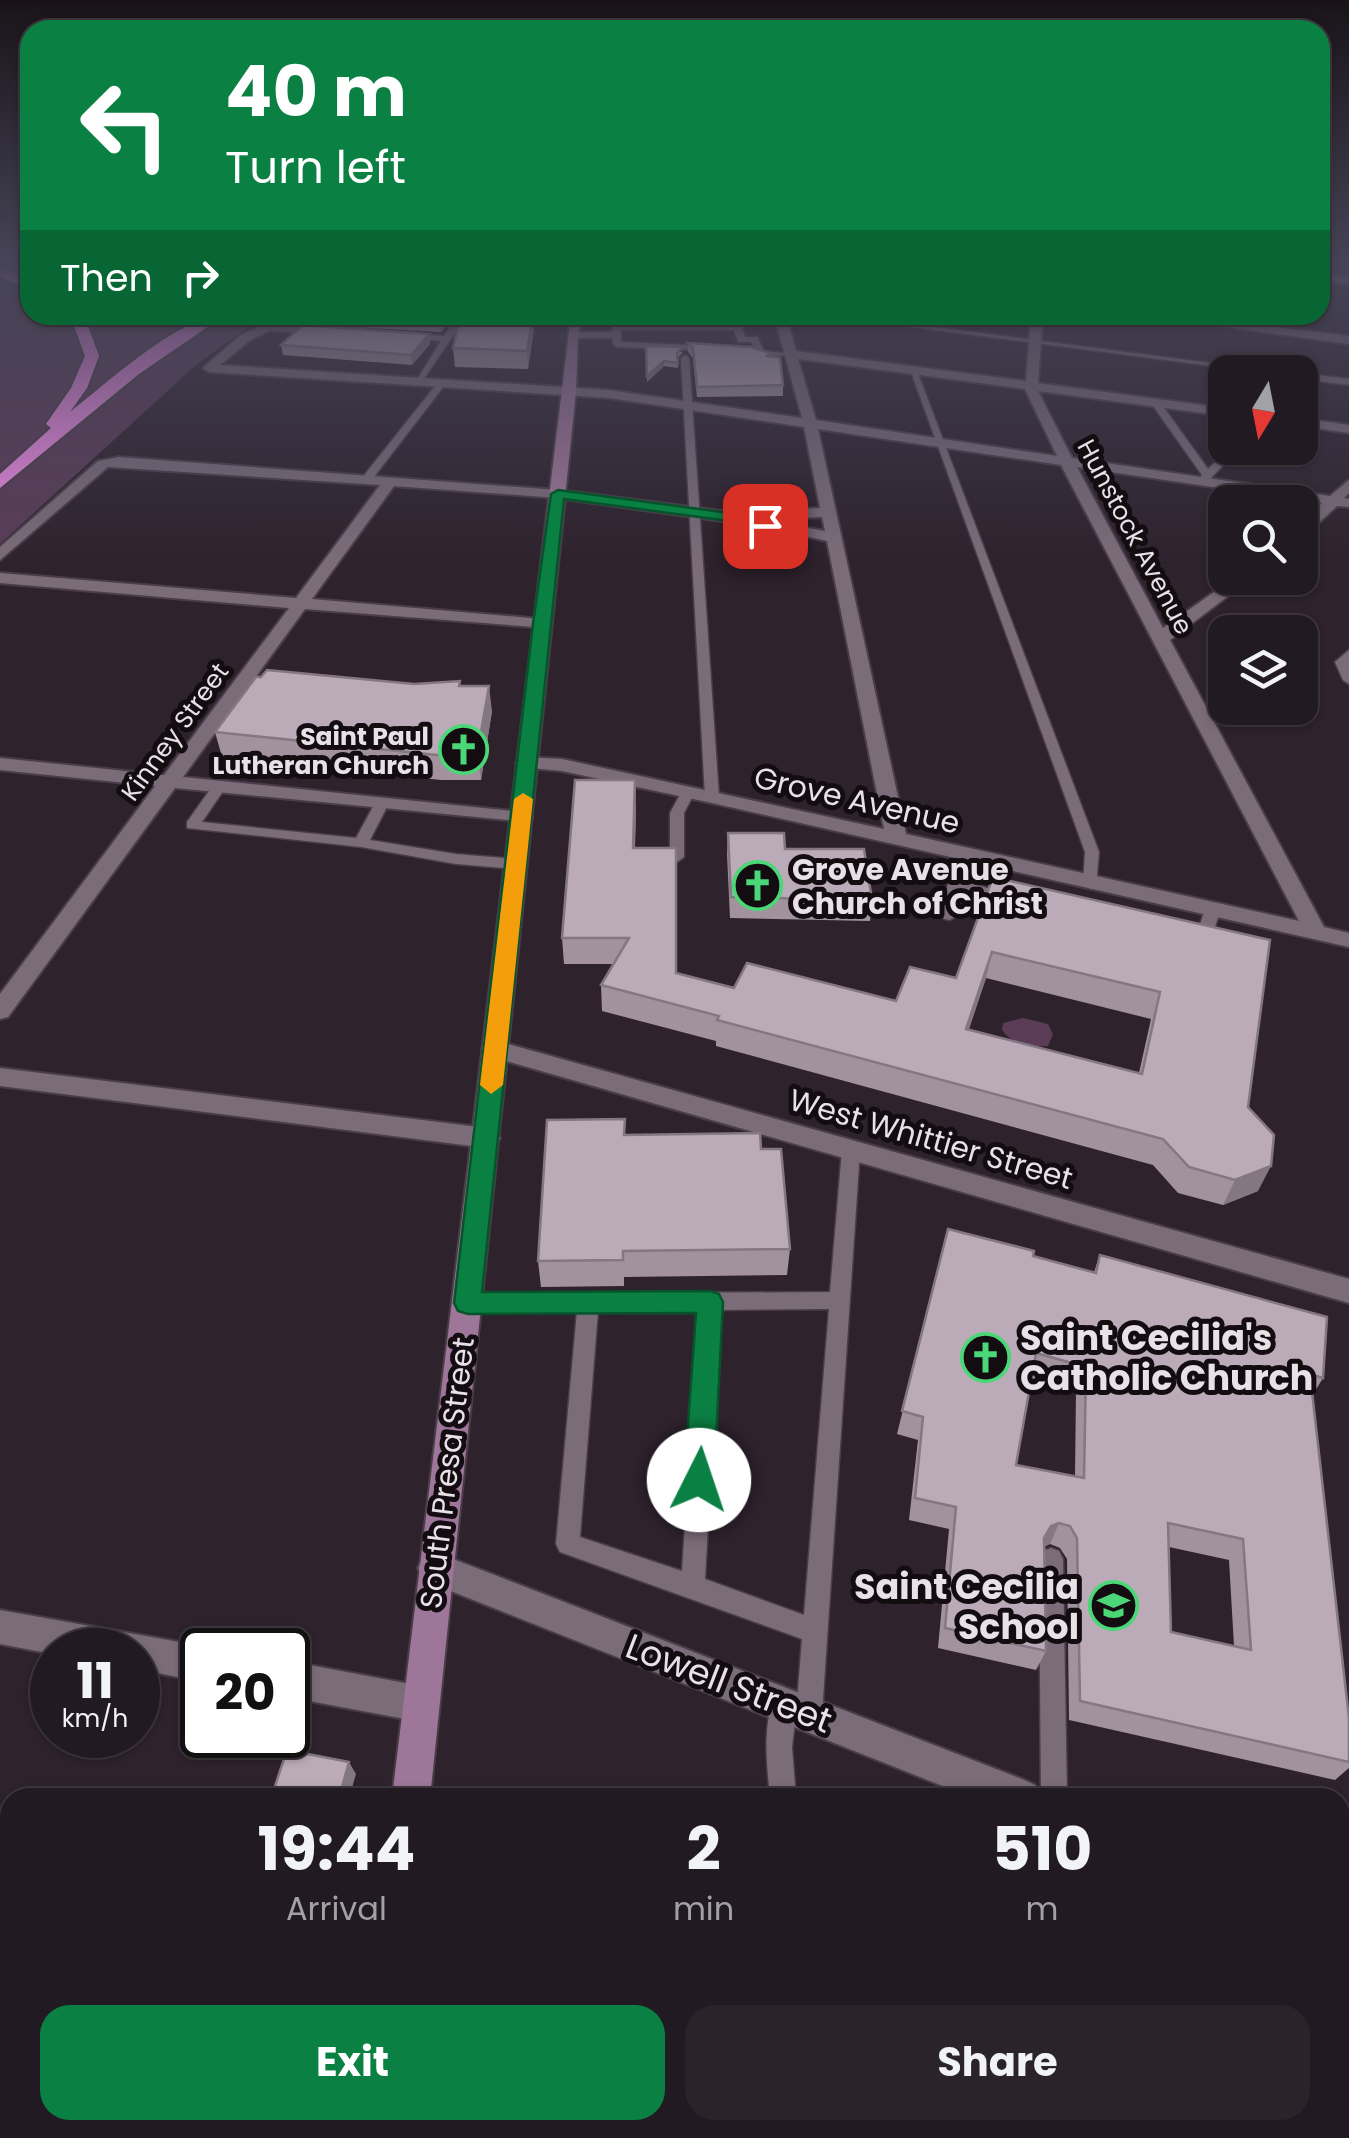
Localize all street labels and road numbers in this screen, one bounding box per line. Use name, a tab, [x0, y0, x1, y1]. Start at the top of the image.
street label: Hunstock Avenue	[1069, 433, 1201, 641]
street label: Kinney Street	[113, 656, 237, 808]
street label: Grove Avenue	[750, 755, 964, 845]
street label: West Whittier Street	[784, 1078, 1078, 1200]
street label: South Presa Street	[409, 1335, 485, 1611]
street label: Lowell Street	[619, 1621, 839, 1745]

